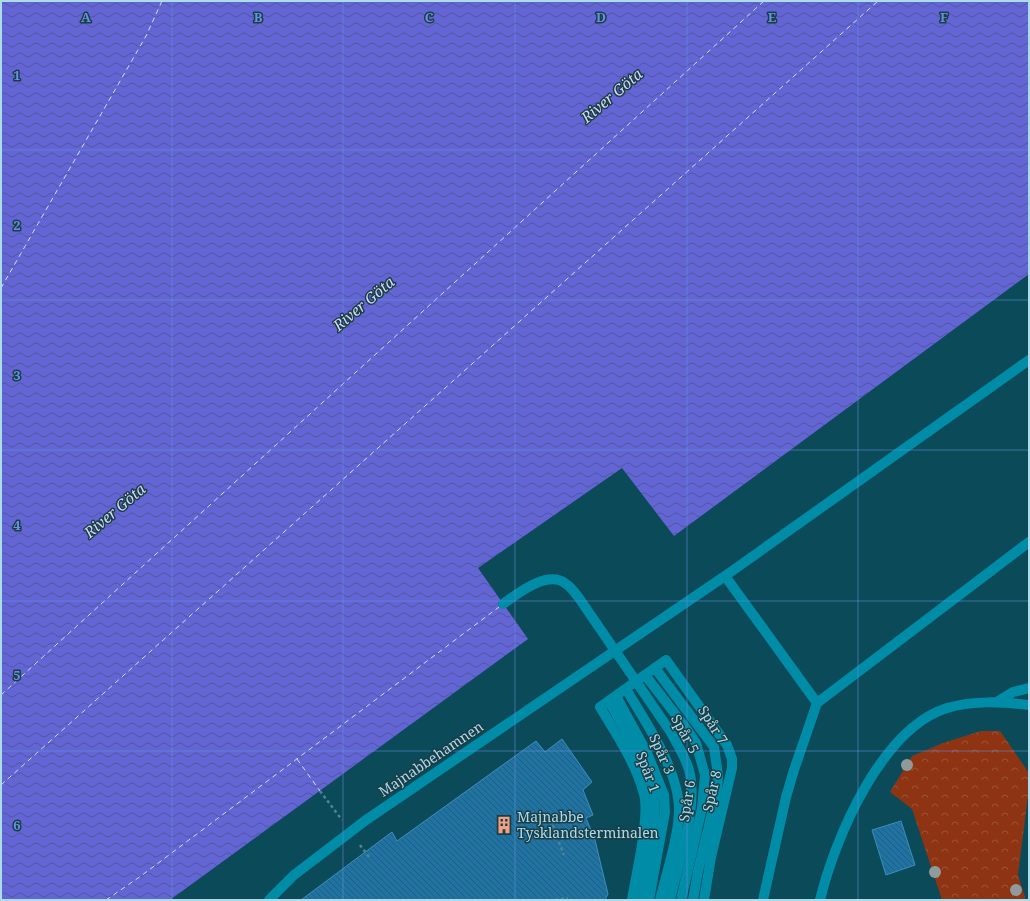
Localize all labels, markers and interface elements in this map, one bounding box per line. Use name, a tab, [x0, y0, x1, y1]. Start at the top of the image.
text: A	[81, 8, 91, 26]
text: B	[254, 8, 263, 26]
text: C	[425, 8, 434, 26]
text: D	[596, 8, 606, 26]
text: E	[768, 8, 777, 26]
text: F	[940, 8, 948, 26]
water label: River Göta	[576, 63, 647, 127]
text: 1	[13, 66, 21, 84]
text: 2	[13, 216, 21, 234]
water label: River Göta	[328, 271, 399, 335]
text: 3	[13, 366, 21, 384]
water label: River Göta	[79, 478, 150, 542]
text: 4	[13, 516, 21, 534]
text: 5	[13, 666, 21, 684]
street label: Spår 7	[694, 702, 733, 748]
street label: Spår 5	[667, 711, 704, 757]
street label: Majnabbehamnen	[375, 716, 487, 801]
street label: Spår 3	[645, 731, 680, 777]
street label: Spår 1	[632, 749, 665, 795]
street label: Spår 8	[698, 768, 726, 814]
street label: Spår 6	[674, 778, 699, 823]
place label: Majnabbe Tysklandsterminalen	[517, 807, 659, 842]
building icon: Majnabbe Tysklandsterminalen	[494, 815, 514, 835]
text: 6	[13, 816, 21, 834]

